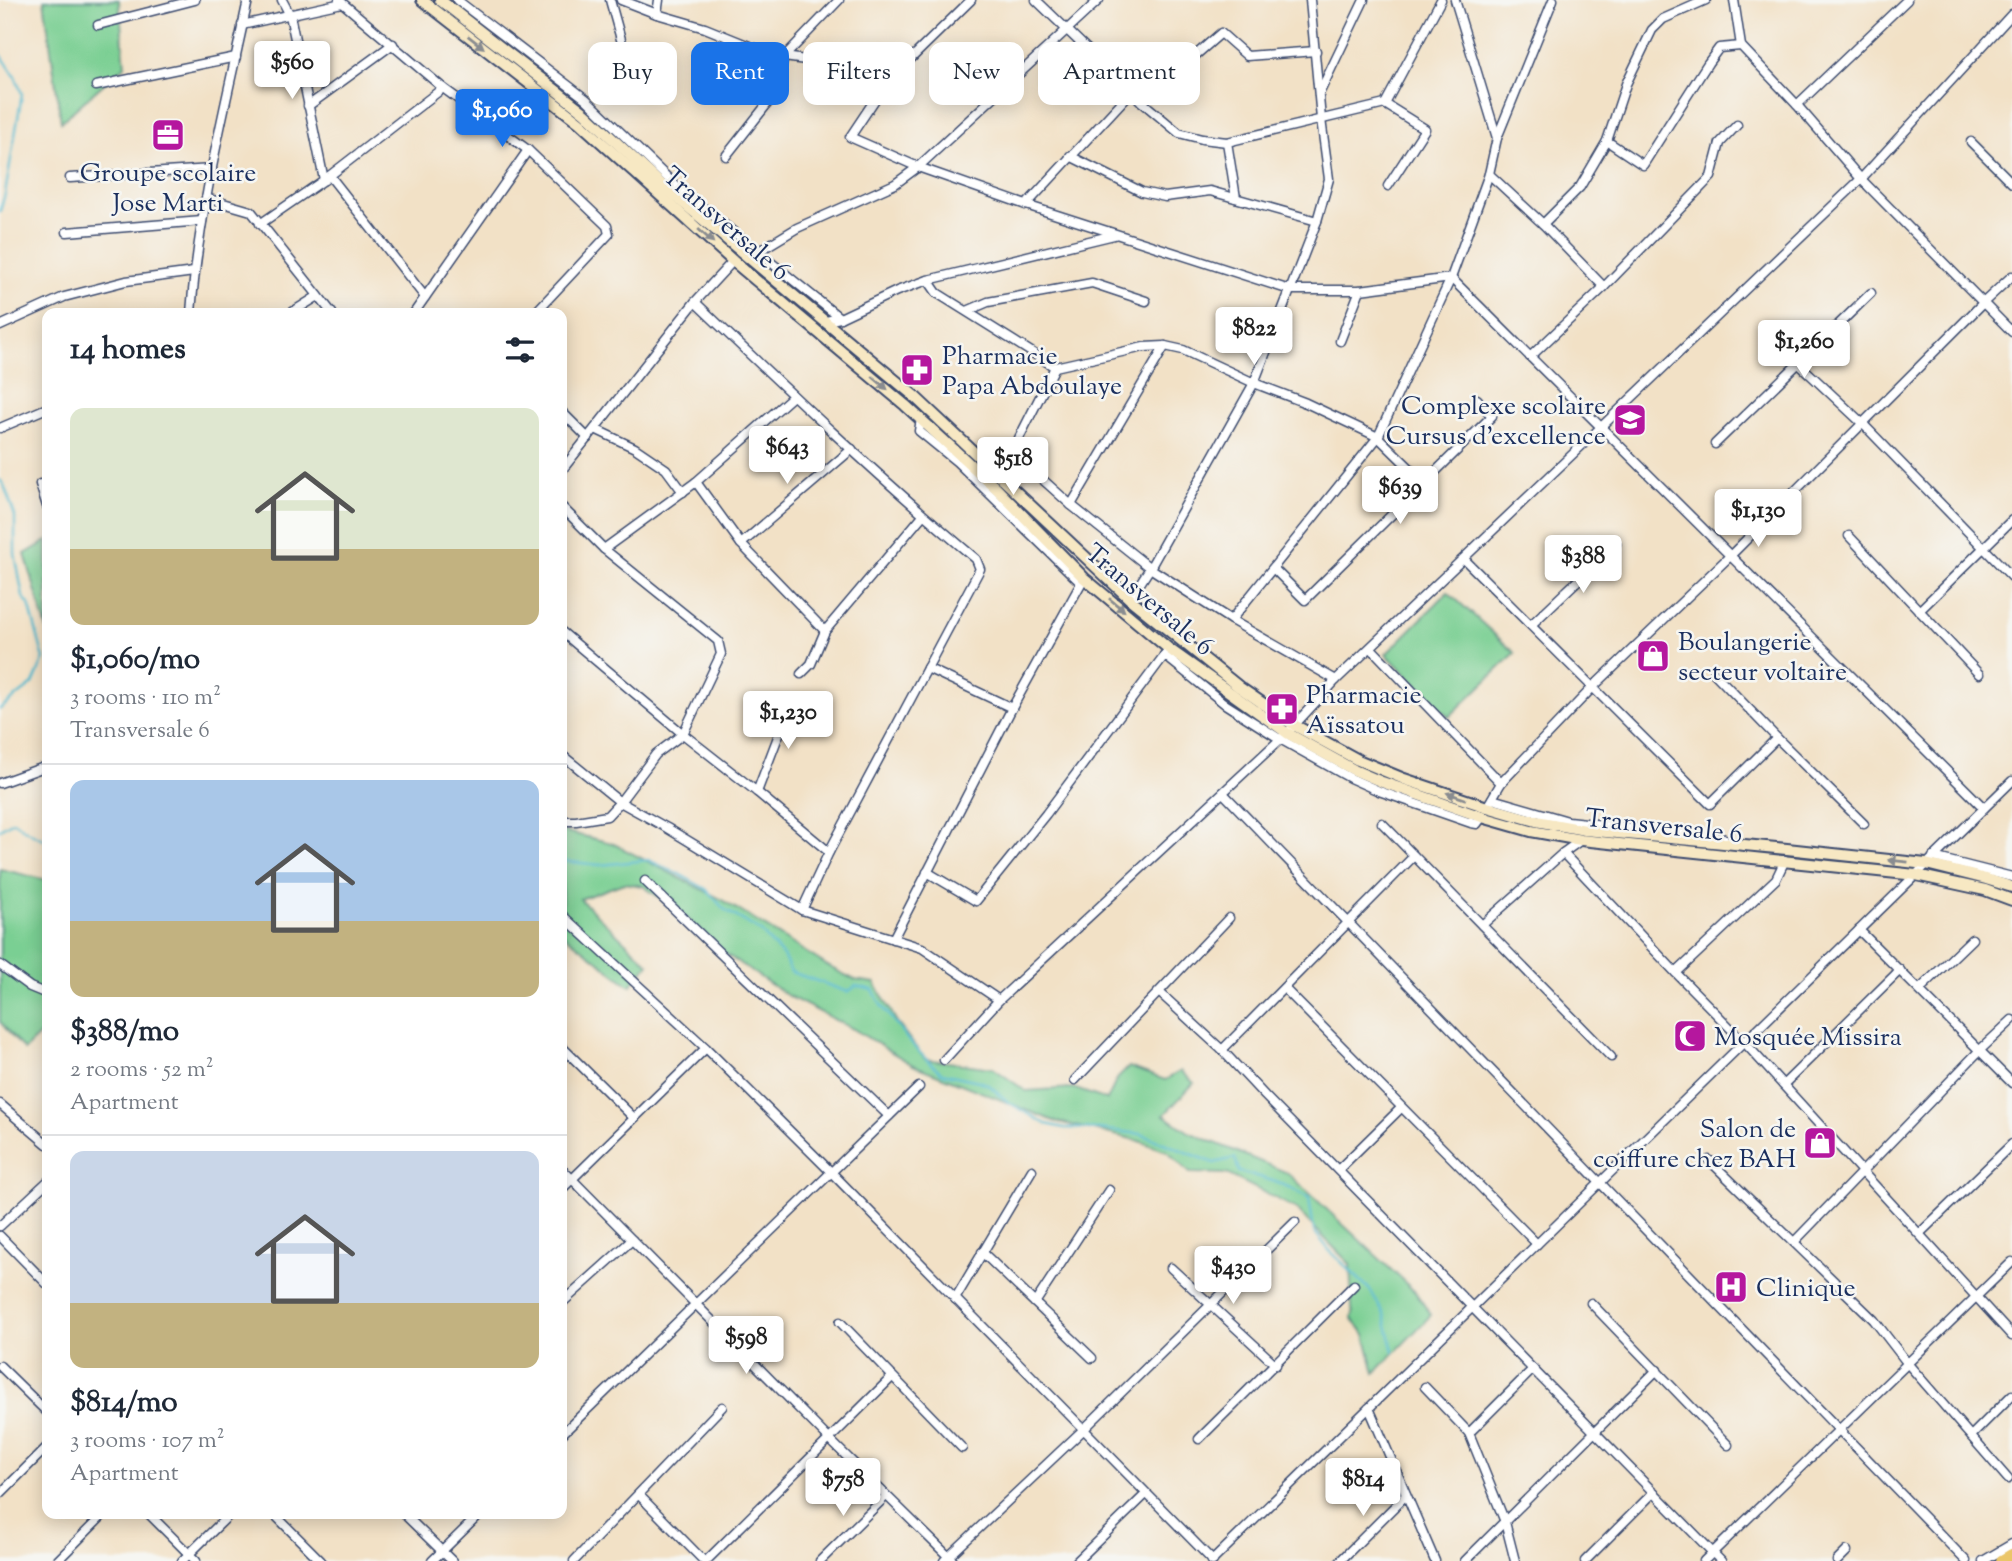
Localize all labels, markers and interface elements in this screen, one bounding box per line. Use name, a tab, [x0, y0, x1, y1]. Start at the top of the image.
one-way arrow	[468, 34, 485, 49]
pin: $560	[251, 42, 333, 101]
chip: Buy	[588, 42, 677, 105]
chip: Rent	[691, 42, 789, 105]
chip: Filters	[803, 42, 915, 105]
chip: New	[929, 42, 1024, 105]
chip: Apartment	[1038, 42, 1200, 105]
text: $560	[270, 47, 314, 80]
pin: $1,060	[445, 90, 559, 149]
text: $1,060	[472, 95, 532, 128]
office icon: Groupe scolaire Jose Marti	[149, 116, 187, 154]
place label: Groupe scolaire Jose Marti	[80, 156, 256, 223]
street label: Transversale 6	[654, 159, 797, 291]
one-way arrow	[697, 228, 715, 244]
pin: $822	[1213, 308, 1295, 367]
text: $822	[1231, 313, 1277, 346]
pin: $1,260	[1747, 320, 1861, 380]
text: $1,260	[1774, 326, 1834, 359]
text: 14 homes	[70, 329, 186, 372]
icon: filters	[501, 331, 539, 369]
place label: Pharmacie Papa Abdoulaye	[942, 339, 1122, 406]
pharmacy icon: Pharmacie Papa Abdoulaye	[898, 351, 936, 389]
one-way arrow	[871, 375, 888, 390]
place label: Complexe scolaire Cursus d'excellence	[1386, 389, 1606, 456]
school or university icon: Complexe scolaire Cursus d'excellence	[1611, 401, 1649, 439]
pin: $643	[746, 426, 828, 486]
text: $643	[765, 432, 809, 465]
pin: $518	[972, 438, 1054, 497]
text: $518	[993, 443, 1033, 476]
icon: home	[242, 453, 368, 579]
pin: $639	[1359, 466, 1441, 526]
text: $639	[1378, 472, 1422, 505]
pin: $1,130	[1701, 490, 1815, 549]
text: $1,130	[1731, 495, 1785, 528]
street label: Transversale 6	[1076, 536, 1221, 666]
pin: $388	[1542, 536, 1624, 595]
text: $388	[1561, 541, 1605, 574]
one-way arrow	[1108, 598, 1126, 613]
place label: Boulangerie secteur voltaire	[1678, 625, 1847, 692]
shop icon: Boulangerie secteur voltaire	[1634, 637, 1672, 675]
text: $1,060/mo	[70, 639, 200, 682]
place label: Pharmacie Aïssatou	[1306, 678, 1422, 745]
text: 3 rooms · 110 m²	[70, 682, 221, 715]
pharmacy icon: Pharmacie Aïssatou	[1263, 690, 1301, 728]
pin: $1,230	[731, 692, 845, 751]
text: $1,230	[759, 697, 817, 730]
text: Transversale 6	[70, 715, 210, 748]
one-way arrow	[1446, 790, 1467, 801]
street label: Transversale 6	[1583, 801, 1744, 854]
icon: home	[242, 825, 368, 951]
one-way arrow	[1887, 855, 1909, 866]
text: $388/mo	[70, 1011, 179, 1054]
mosque icon: Mosquée Missira	[1671, 1017, 1709, 1055]
place label: Mosquée Missira	[1714, 1020, 1902, 1057]
text: 2 rooms · 52 m²	[70, 1054, 213, 1087]
text: Apartment	[70, 1087, 179, 1120]
place label: Salon de coiffure chez BAH	[1593, 1112, 1796, 1179]
shop icon: Salon de coiffure chez BAH	[1801, 1124, 1839, 1162]
icon: home	[242, 1196, 368, 1322]
pin: $430	[1192, 1246, 1274, 1306]
text: $430	[1210, 1252, 1256, 1285]
hospital icon: Clinique	[1712, 1268, 1750, 1306]
place label: Clinique	[1756, 1271, 1856, 1308]
pin: $598	[705, 1316, 787, 1376]
text: $598	[725, 1322, 767, 1355]
text: $814/mo	[70, 1382, 178, 1425]
text: 3 rooms · 107 m²	[70, 1425, 225, 1458]
text: Apartment	[70, 1458, 179, 1491]
pin: $758	[802, 1458, 884, 1518]
pin: $814	[1322, 1458, 1404, 1518]
text: $758	[821, 1464, 865, 1497]
text: $814	[1341, 1464, 1385, 1497]

